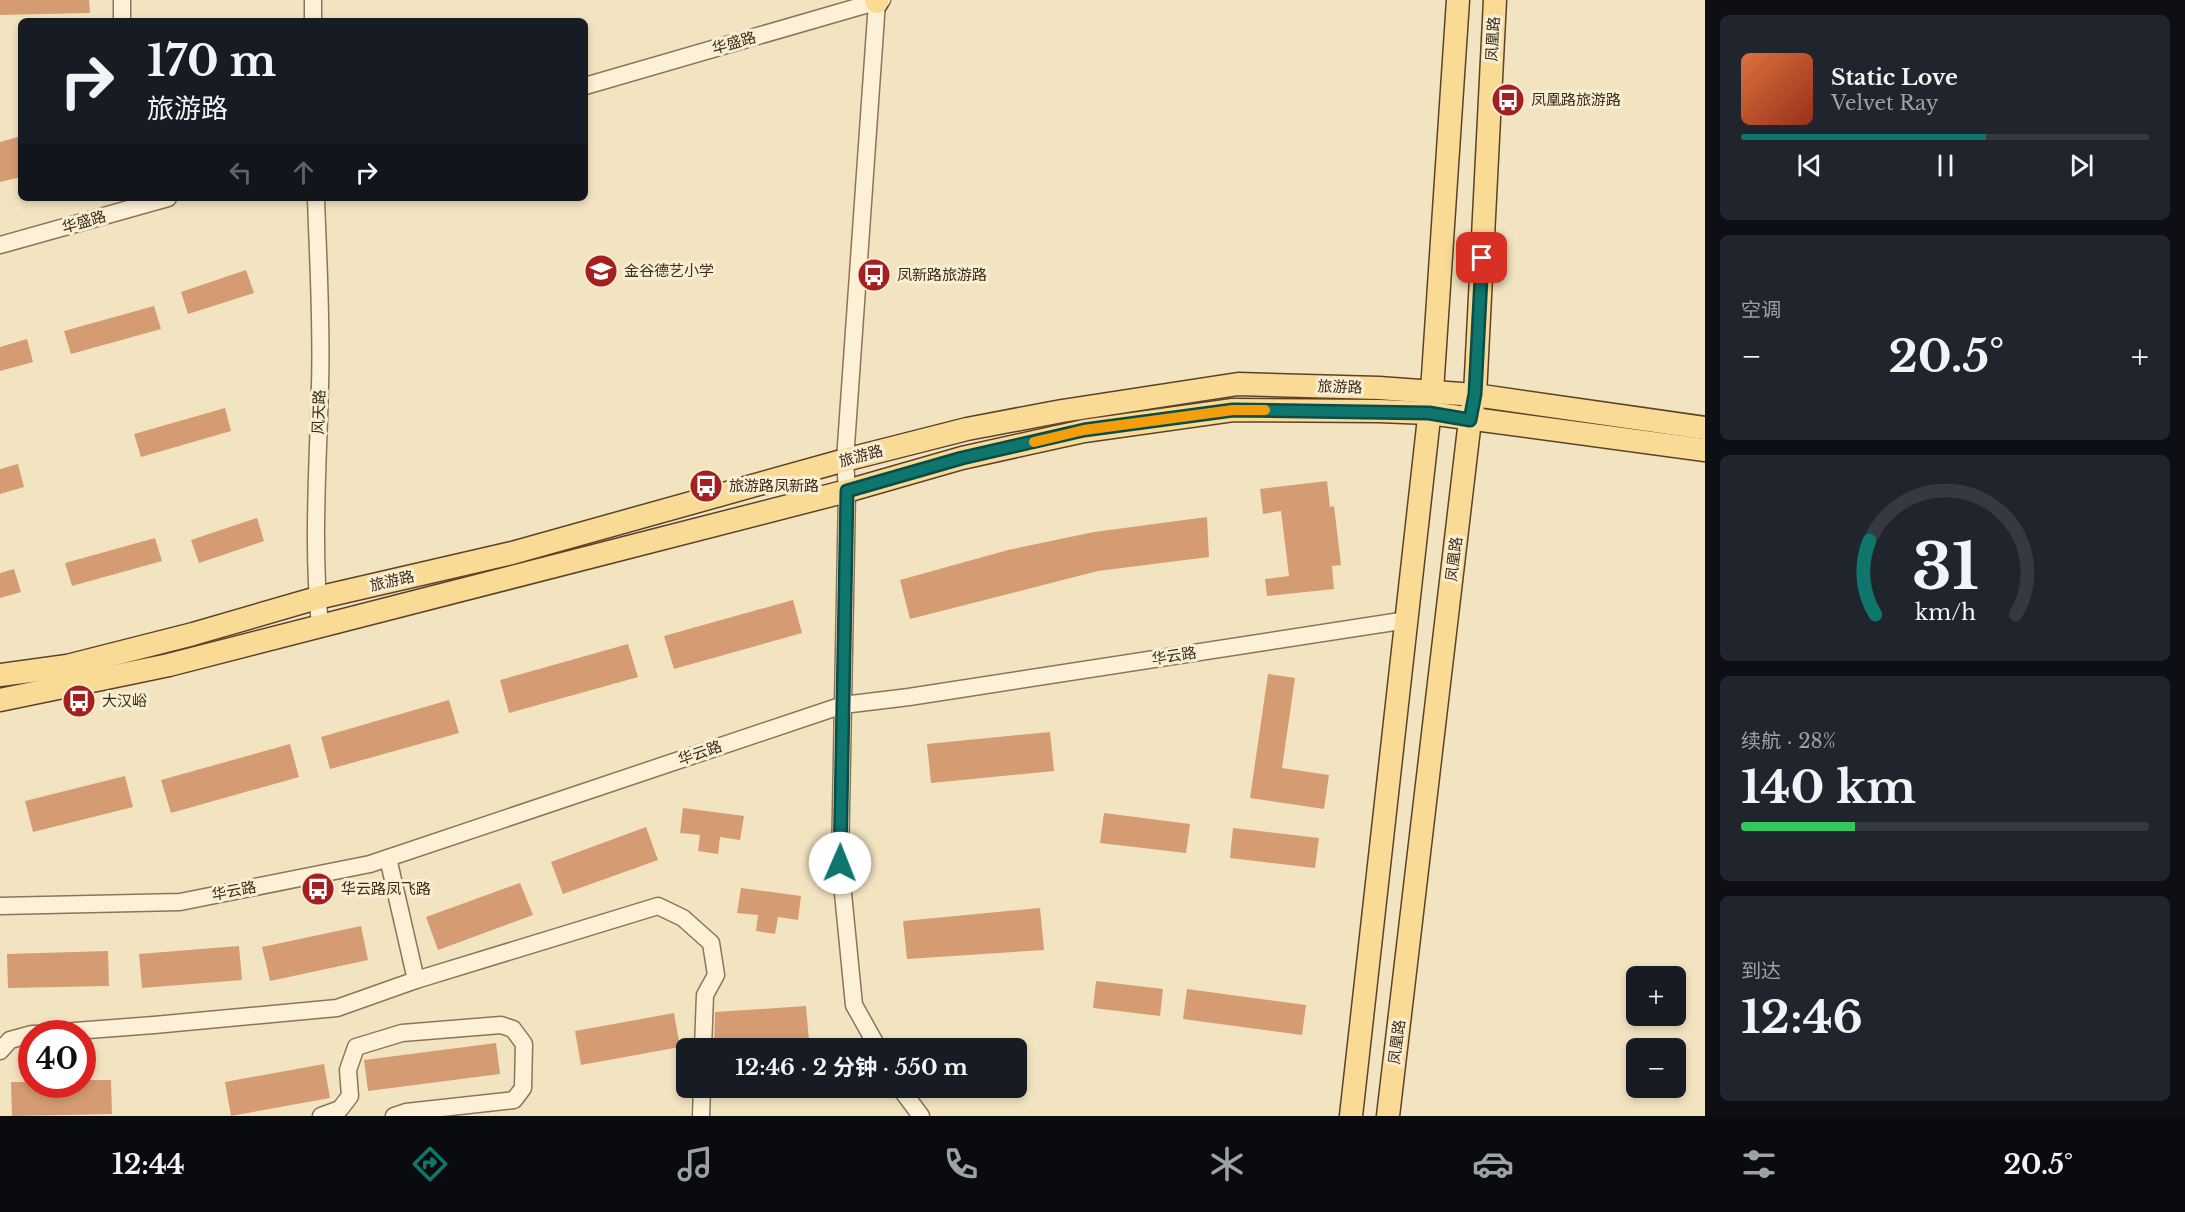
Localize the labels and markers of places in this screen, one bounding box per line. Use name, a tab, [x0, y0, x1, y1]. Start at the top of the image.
bus stop icon: 凤凰路旅游路	[1490, 82, 1526, 118]
place label: 凤凰路旅游路	[1531, 90, 1621, 109]
pin	[1456, 232, 1507, 283]
school or university icon: 金谷德艺小学	[583, 253, 619, 289]
bus stop icon: 凤新路旅游路	[856, 257, 892, 293]
place label: 金谷德艺小学	[624, 261, 714, 280]
place label: 凤新路旅游路	[897, 265, 987, 284]
bus stop icon: 旅游路凤新路	[688, 468, 724, 504]
place label: 旅游路凤新路	[729, 476, 819, 495]
bus stop icon: 大汉峪	[61, 683, 97, 719]
place label: 大汉峪	[102, 691, 147, 710]
bus stop icon: 华云路凤飞路	[300, 871, 336, 907]
place label: 华云路凤飞路	[341, 879, 431, 898]

